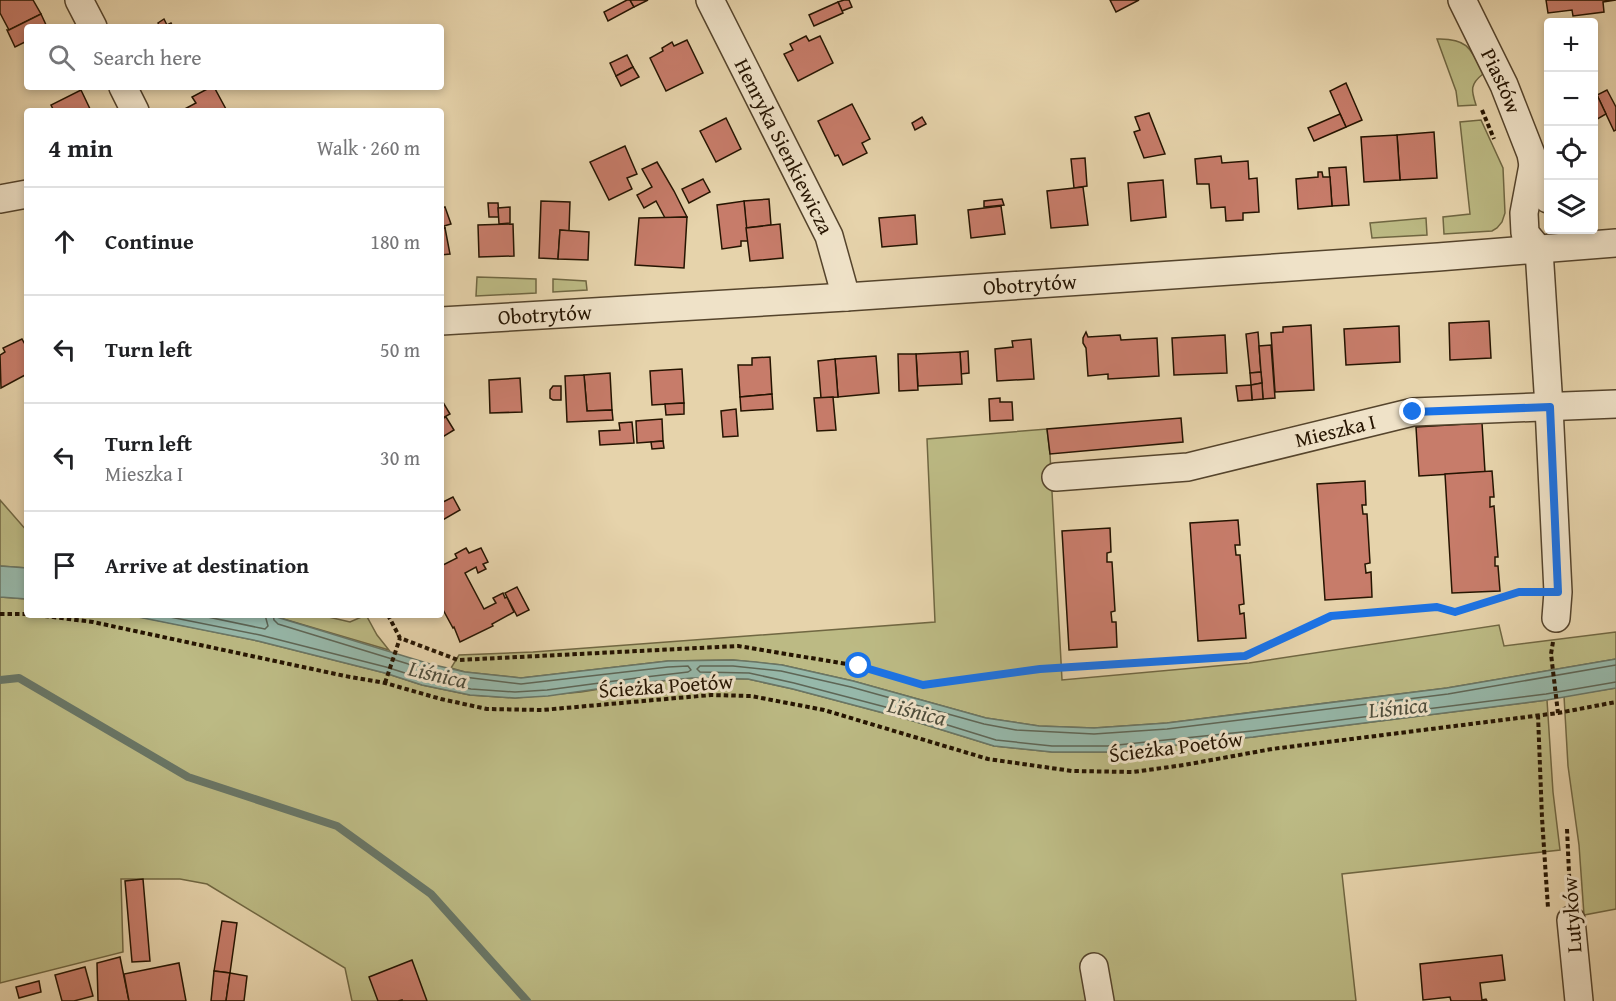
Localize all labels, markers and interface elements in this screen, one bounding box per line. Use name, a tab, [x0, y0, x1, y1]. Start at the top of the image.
map controls	[1544, 18, 1598, 234]
button: +	[1544, 18, 1598, 72]
search box	[24, 24, 444, 90]
icon: search	[45, 41, 78, 74]
text: Search here	[93, 41, 202, 73]
street label: Piastów	[1473, 43, 1530, 118]
street label: Henryka Sienkiewicza	[727, 53, 842, 240]
button: −	[1544, 72, 1598, 126]
button: locate	[1544, 126, 1598, 180]
text: 4 min	[48, 128, 113, 167]
text: Walk · 260 m	[317, 133, 420, 162]
button: layers	[1544, 180, 1598, 234]
icon: ahead	[48, 225, 81, 258]
text: Continue	[105, 225, 194, 257]
text: 180 m	[370, 227, 420, 256]
street label: Obotrytów	[982, 265, 1078, 303]
street label: Obotrytów	[497, 296, 593, 333]
icon: left	[48, 333, 81, 366]
text: Turn left	[105, 333, 192, 365]
text: 50 m	[380, 335, 420, 364]
route end	[1399, 398, 1425, 424]
street label: Mieszka I	[1292, 406, 1379, 455]
text: Turn left	[105, 427, 192, 459]
icon: left	[48, 441, 81, 474]
text: 30 m	[380, 443, 420, 472]
text: Mieszka I	[105, 459, 183, 488]
icon: arrive	[48, 549, 81, 582]
text: Arrive at destination	[105, 549, 309, 581]
water label: Liśnica	[404, 652, 471, 696]
route start	[845, 652, 871, 678]
street label: Ścieżka Poetów	[598, 665, 734, 706]
water label: Liśnica	[883, 688, 950, 734]
water label: Liśnica	[1366, 688, 1429, 726]
street label: Ścieżka Poetów	[1107, 723, 1245, 770]
street label: Lutyków	[1553, 876, 1590, 954]

